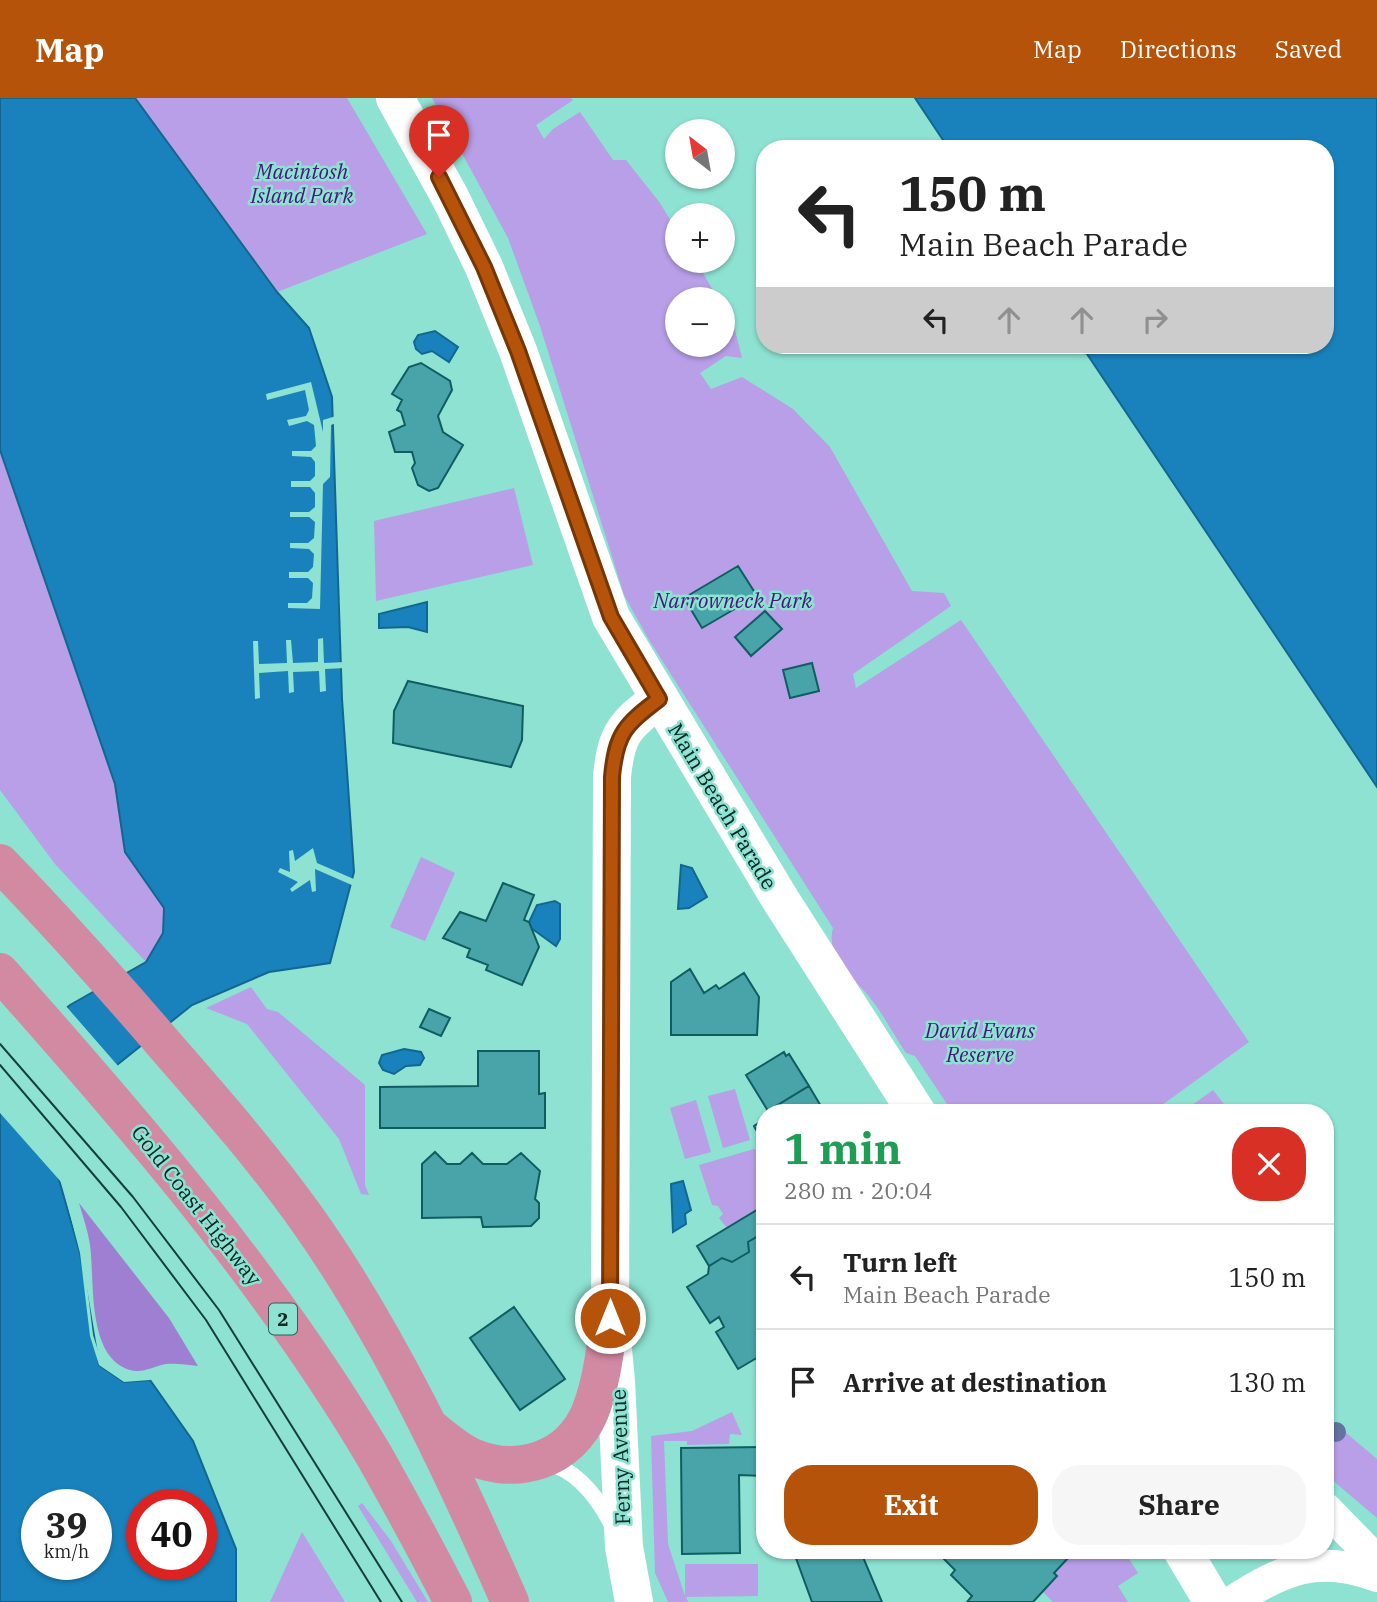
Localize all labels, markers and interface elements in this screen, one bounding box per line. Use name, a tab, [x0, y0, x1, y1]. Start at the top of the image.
text: Map	[35, 28, 104, 71]
text: Map	[1033, 33, 1082, 65]
text: Directions	[1120, 33, 1237, 65]
text: Saved	[1275, 33, 1342, 65]
pin	[409, 105, 469, 177]
icon: arrive	[420, 116, 458, 154]
north arrow	[665, 119, 735, 189]
map controls	[665, 119, 735, 357]
park label: Macintosh Island Park	[249, 157, 354, 209]
text: 150 m	[899, 161, 1046, 224]
icon: left	[784, 168, 875, 259]
button: +	[665, 203, 735, 273]
text: Main Beach Parade	[899, 223, 1188, 265]
button: −	[665, 287, 735, 357]
icon: left	[917, 301, 955, 339]
icon: ahead	[990, 301, 1028, 339]
icon: ahead	[1063, 301, 1101, 339]
icon: right	[1136, 301, 1174, 339]
park label: Narrowneck Park	[653, 586, 813, 614]
street label: Main Beach Parade	[662, 718, 784, 894]
park label: David Evans Reserve	[924, 1016, 1035, 1068]
street label: Gold Coast Highway	[126, 1119, 269, 1292]
text: 1 min	[784, 1121, 902, 1176]
button: close	[1232, 1127, 1306, 1201]
text: 280 m · 20:04	[784, 1175, 933, 1205]
text: Turn left	[843, 1245, 957, 1279]
icon: left	[784, 1258, 822, 1296]
text: 150 m	[1228, 1260, 1306, 1294]
text: Main Beach Parade	[843, 1279, 1051, 1309]
position arrow	[573, 1281, 647, 1355]
road number: 2	[269, 1303, 297, 1334]
icon: arrive	[784, 1363, 822, 1401]
text: Arrive at destination	[843, 1365, 1107, 1399]
text: 130 m	[1228, 1365, 1306, 1399]
street label: Ferny Avenue	[604, 1389, 636, 1525]
button: Exit	[784, 1465, 1038, 1545]
button: Share	[1052, 1465, 1306, 1545]
speed limit sign: 40	[126, 1489, 217, 1580]
text: 39	[45, 1502, 88, 1548]
text: km/h	[44, 1540, 89, 1563]

